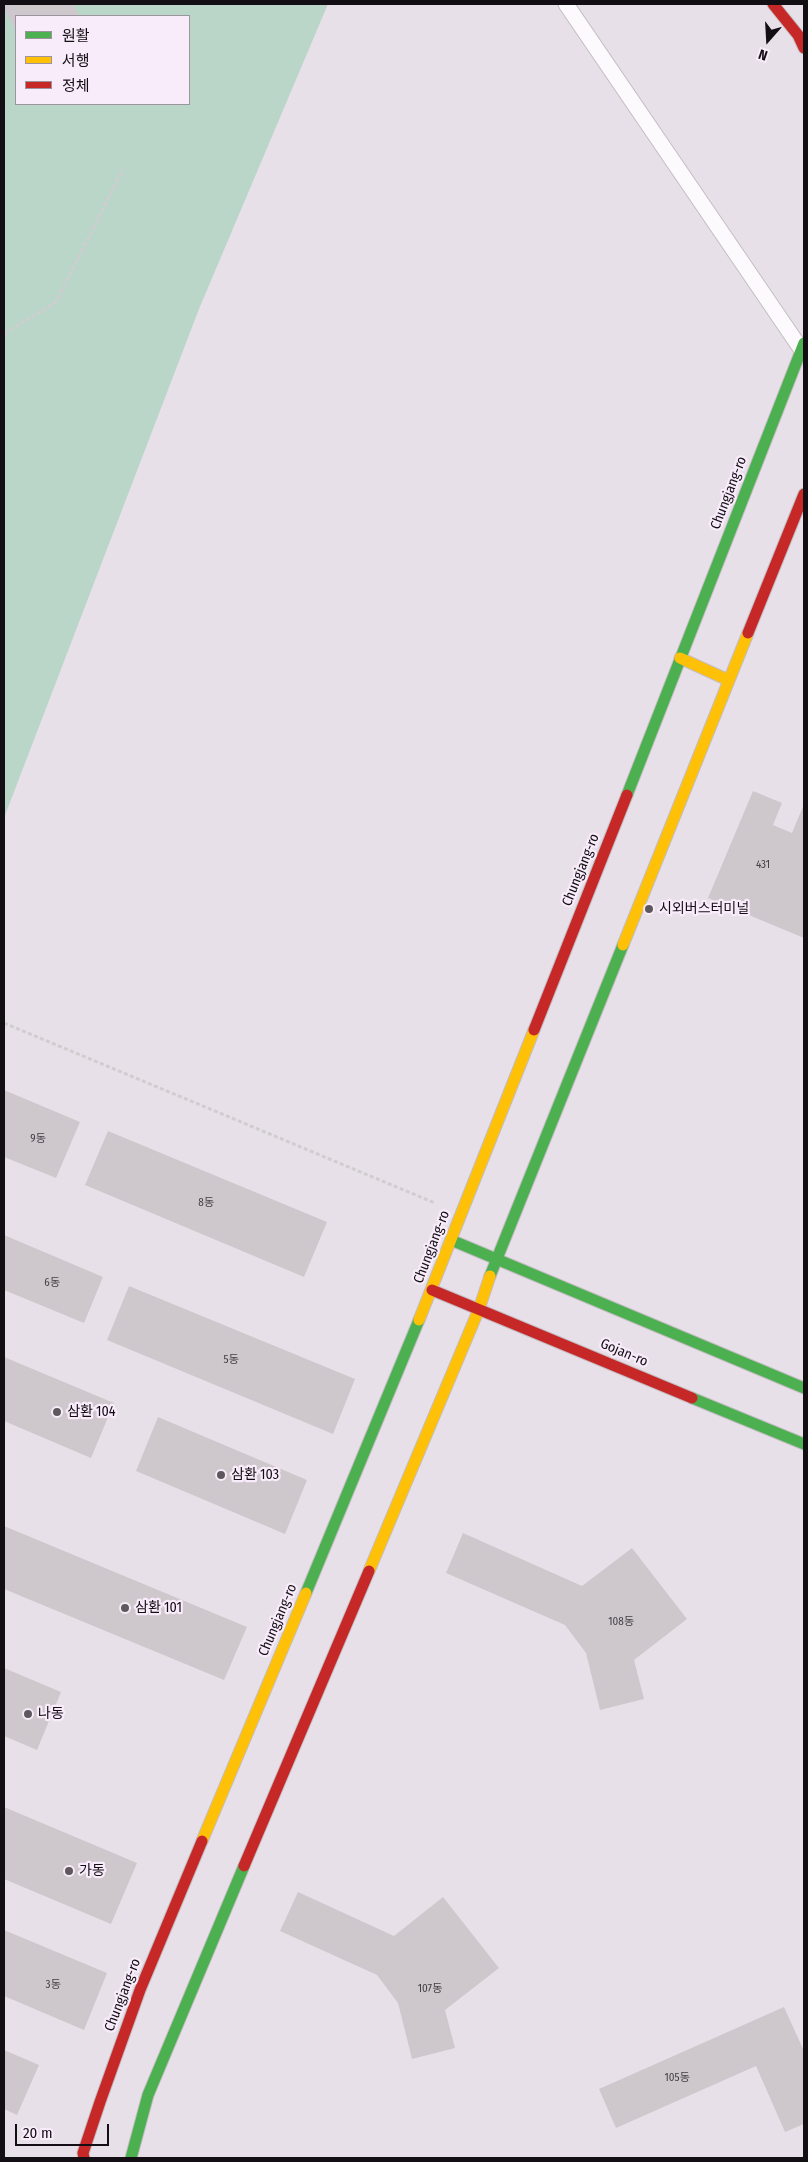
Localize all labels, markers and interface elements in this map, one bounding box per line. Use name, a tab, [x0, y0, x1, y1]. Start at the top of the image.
legend	[15, 15, 190, 105]
north arrow	[743, 15, 793, 65]
text: 원활	[62, 27, 90, 45]
text: N	[756, 45, 770, 64]
text: 서행	[62, 52, 90, 70]
text: 정체	[62, 77, 90, 95]
street label: Chungjang-ro	[707, 454, 751, 532]
street label: Chungjang-ro	[559, 831, 603, 909]
house number: 431	[756, 858, 770, 872]
place label: 시외버스터미널	[659, 901, 749, 917]
marker: 시외버스터미널	[643, 903, 655, 915]
house number: 9동	[30, 1132, 46, 1146]
house number: 8동	[198, 1196, 214, 1210]
street label: Chungjang-ro	[410, 1208, 454, 1286]
house number: 6동	[44, 1276, 60, 1290]
street label: Gojan-ro	[598, 1335, 650, 1371]
house number: 5동	[223, 1353, 239, 1367]
place label: 삼환 104	[67, 1404, 116, 1420]
marker: 삼환 104	[51, 1406, 63, 1418]
place label: 삼환 103	[231, 1467, 279, 1483]
marker: 삼환 103	[215, 1469, 227, 1481]
street label: Chungjang-ro	[255, 1581, 301, 1659]
place label: 삼환 101	[135, 1600, 182, 1616]
marker: 삼환 101	[119, 1602, 131, 1614]
house number: 108동	[608, 1615, 634, 1629]
place label: 나동	[38, 1706, 64, 1722]
marker: 나동	[22, 1708, 34, 1720]
place label: 가동	[79, 1863, 105, 1879]
marker: 가동	[63, 1865, 75, 1877]
street label: Chungjang-ro	[101, 1956, 145, 2034]
house number: 3동	[45, 1978, 61, 1992]
house number: 107동	[418, 1982, 442, 1996]
house number: 105동	[664, 2071, 690, 2085]
scale bar	[18, 2114, 111, 2146]
text: 20 m	[23, 2124, 53, 2142]

